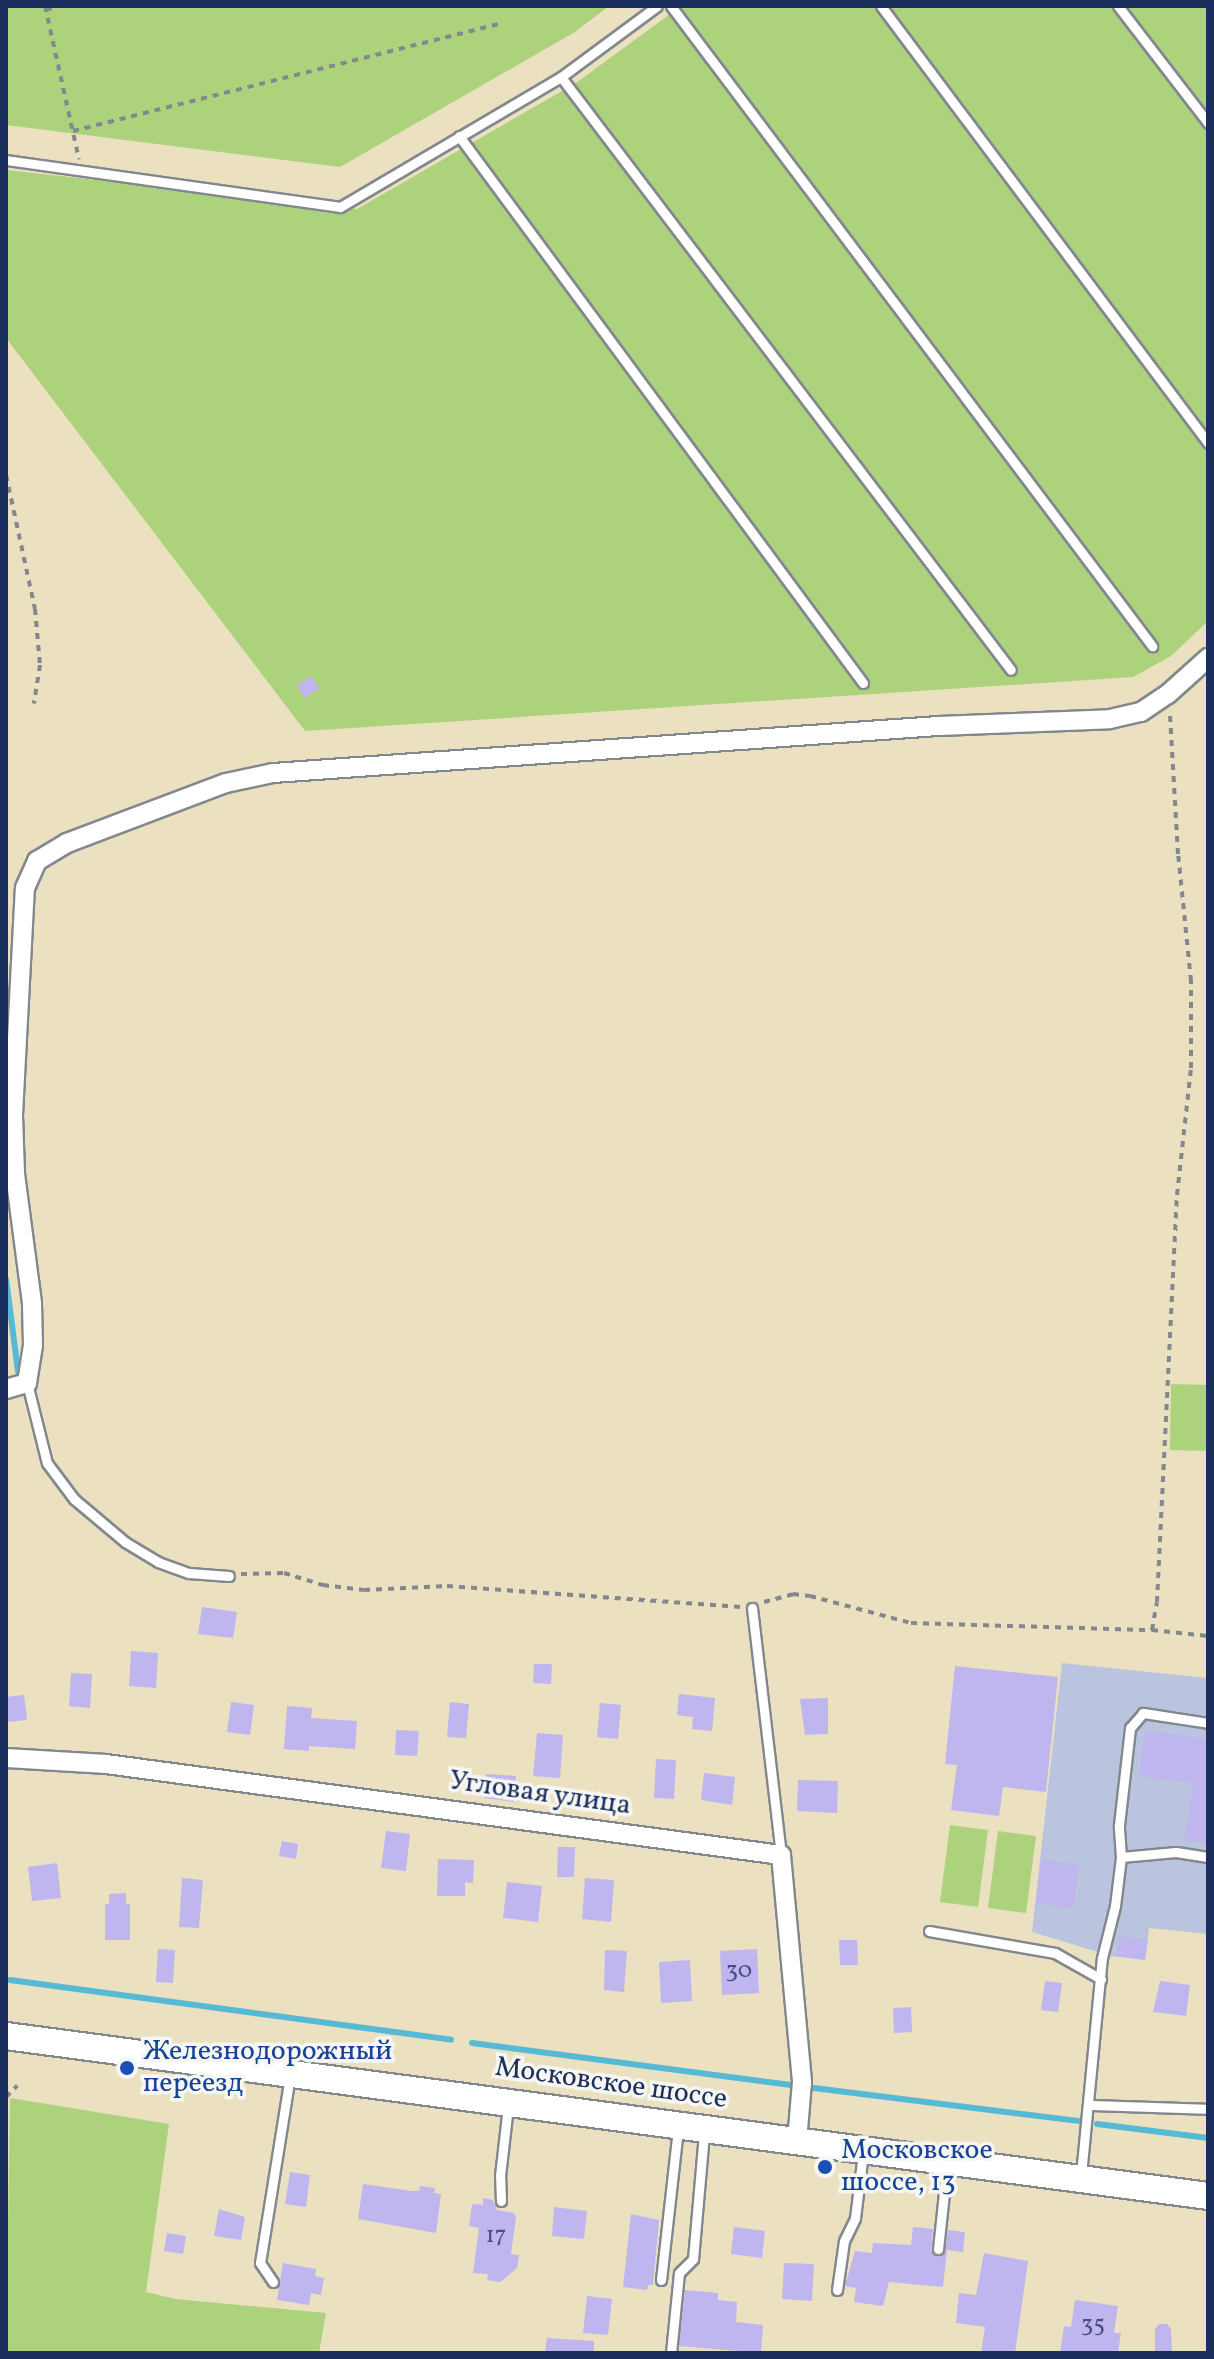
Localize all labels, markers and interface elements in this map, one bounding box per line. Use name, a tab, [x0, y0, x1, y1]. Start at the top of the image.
street label: Угловая улица	[447, 1765, 633, 1823]
house number: 30	[726, 1958, 752, 1986]
place label: Железнодорожный переезд	[143, 2035, 392, 2101]
street label: Московское шоссе	[493, 2051, 729, 2117]
marker: Железнодорожный переезд	[118, 2059, 136, 2077]
place label: Московское шоссе, 13	[841, 2134, 993, 2200]
marker: Московское шоссе, 13	[816, 2158, 834, 2176]
house number: 17	[486, 2223, 506, 2251]
house number: 35	[1081, 2312, 1105, 2340]

